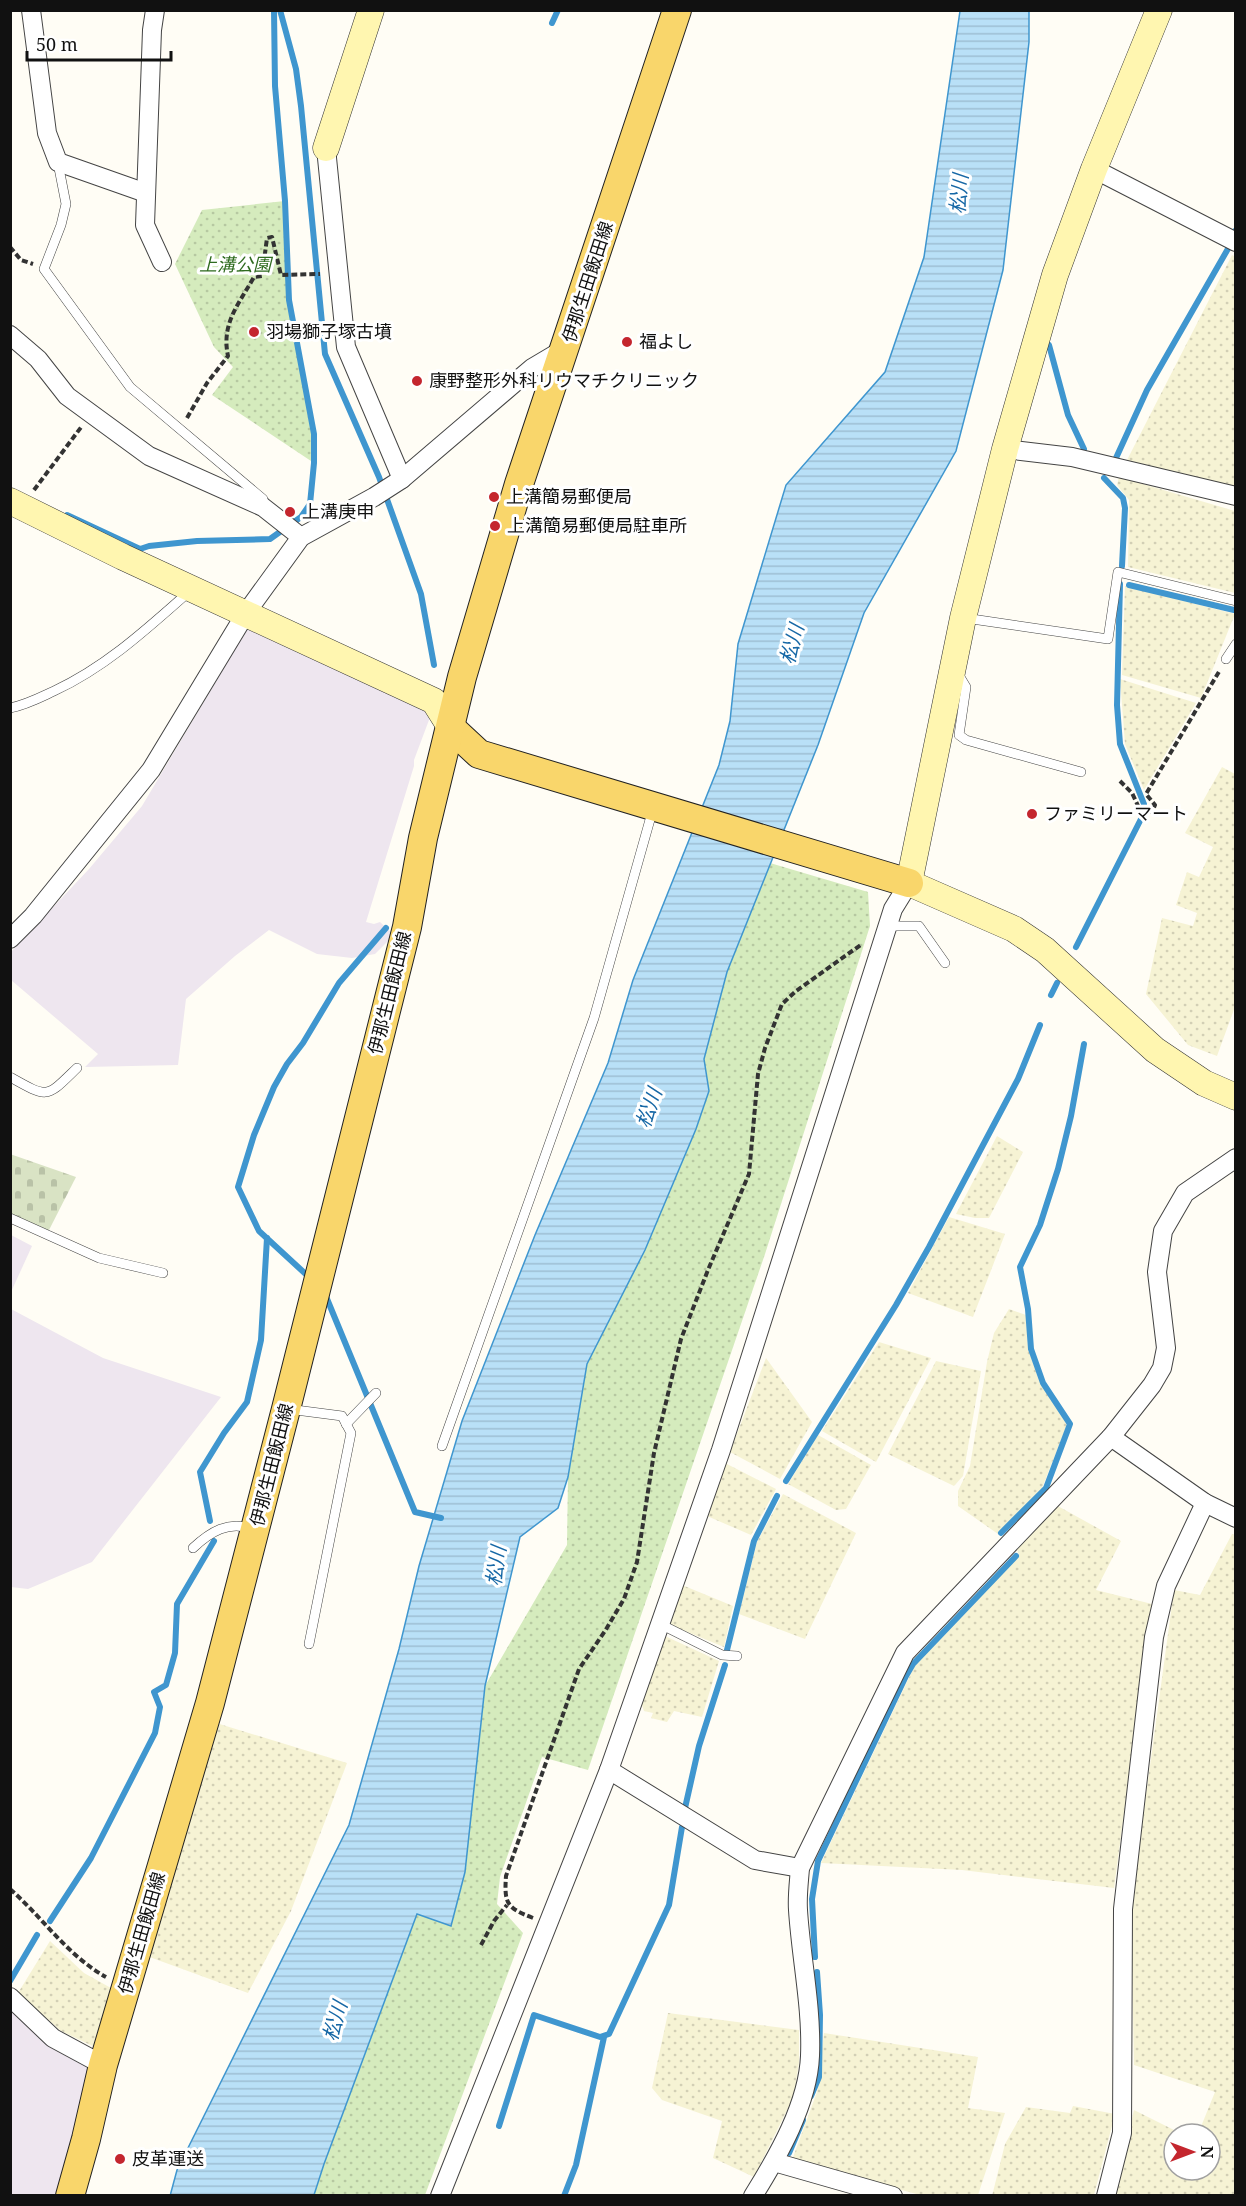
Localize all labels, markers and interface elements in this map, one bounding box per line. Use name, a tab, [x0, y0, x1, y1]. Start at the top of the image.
scale bar	[27, 24, 171, 62]
text: 50 m	[36, 32, 78, 56]
water label: 松川	[943, 171, 974, 215]
street label: 伊那生田飯田線	[556, 218, 618, 345]
park label: 上溝公園	[199, 252, 274, 276]
place label: 羽場獅子塚古墳	[266, 319, 392, 343]
marker: 羽場獅子塚古墳	[247, 325, 261, 339]
place label: 福よし	[639, 329, 693, 353]
marker: 福よし	[620, 335, 634, 349]
place label: 康野整形外科リウマチクリニック	[429, 368, 699, 392]
marker: 康野整形外科リウマチクリニック	[410, 374, 424, 388]
place label: 上溝簡易郵便局	[506, 484, 632, 508]
marker: 上溝簡易郵便局	[487, 490, 501, 504]
place label: 上溝庚申	[302, 499, 374, 523]
marker: 上溝庚申	[283, 505, 297, 519]
place label: 上溝簡易郵便局駐車所	[507, 513, 687, 537]
marker: 上溝簡易郵便局駐車所	[488, 519, 502, 533]
water label: 松川	[773, 619, 810, 667]
place label: ファミリーマート	[1044, 801, 1188, 825]
marker: ファミリーマート	[1025, 807, 1039, 821]
street label: 伊那生田飯田線	[362, 929, 416, 1057]
water label: 松川	[629, 1083, 668, 1131]
street label: 伊那生田飯田線	[244, 1401, 298, 1529]
water label: 松川	[479, 1542, 512, 1588]
street label: 伊那生田飯田線	[112, 1869, 170, 1997]
water label: 松川	[316, 1996, 354, 2044]
north arrow	[1162, 2122, 1222, 2182]
place label: 皮革運送	[132, 2146, 204, 2170]
text: N	[1196, 2146, 1218, 2159]
marker: 皮革運送	[113, 2152, 127, 2166]

